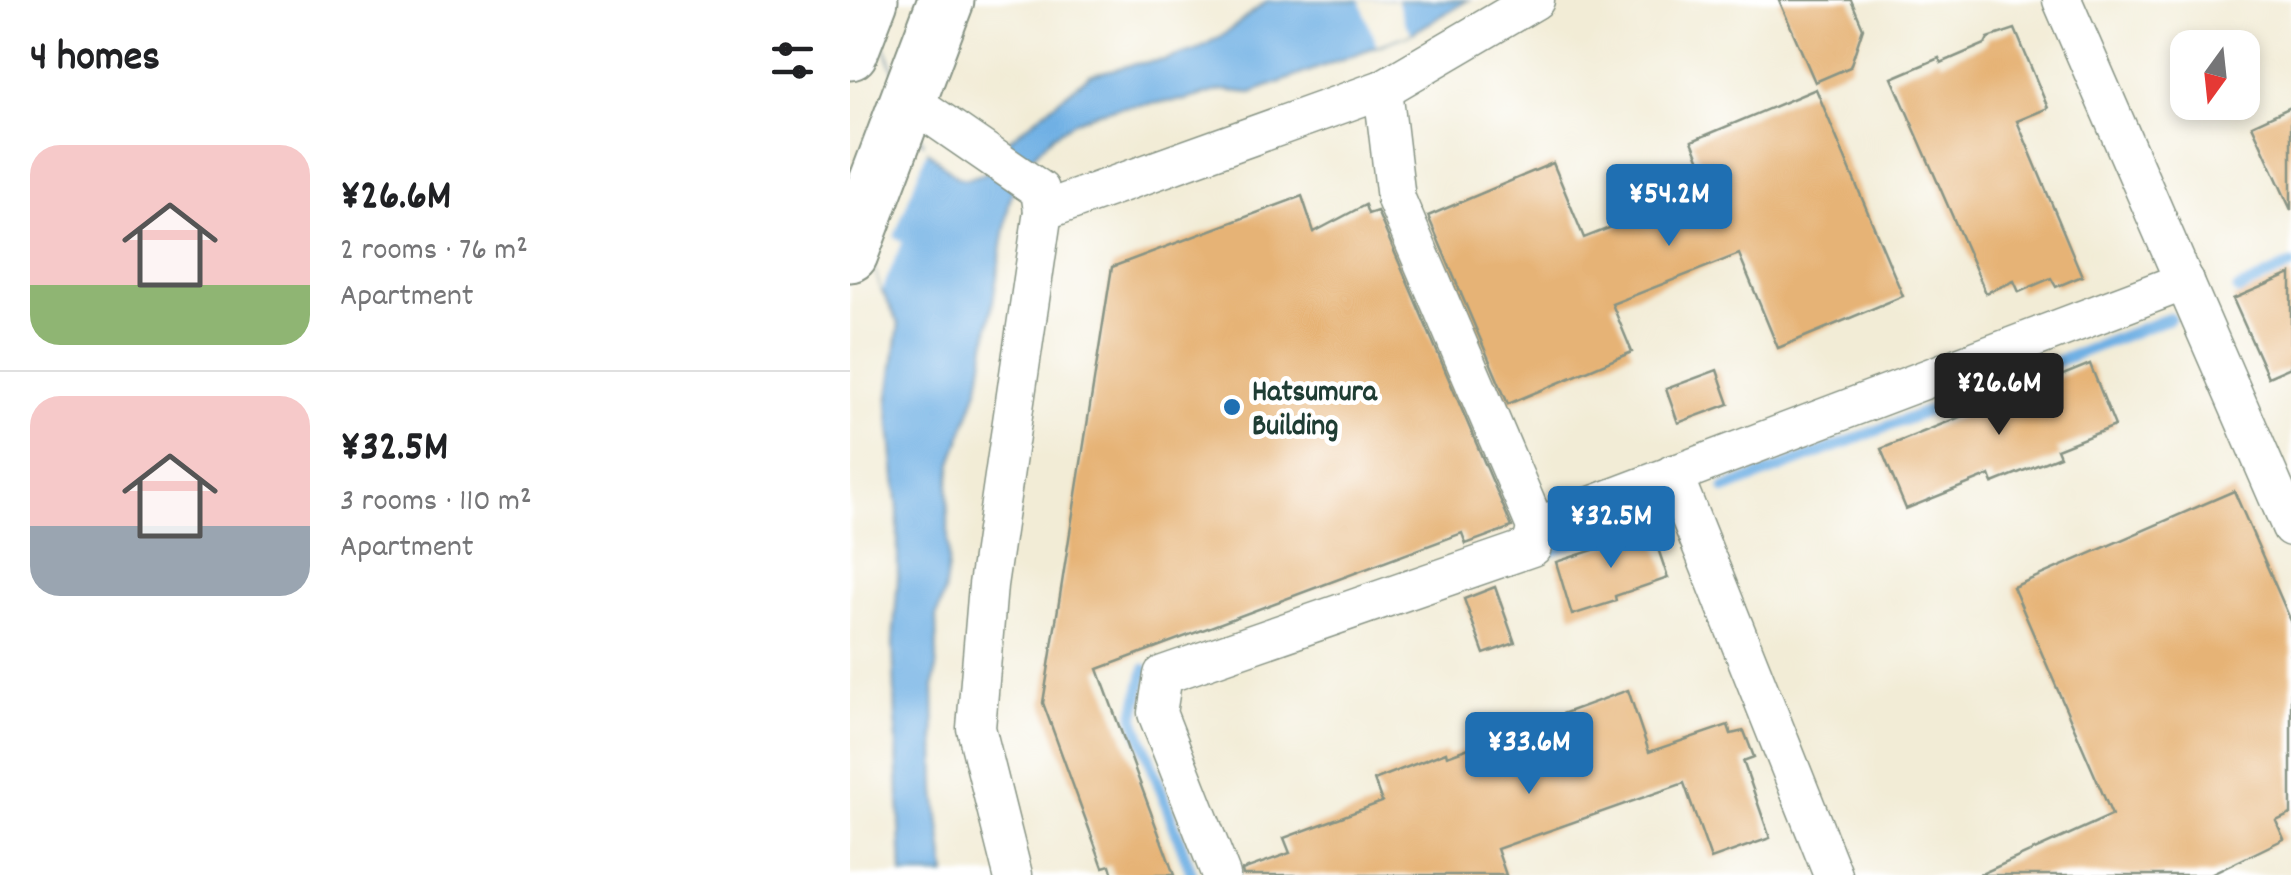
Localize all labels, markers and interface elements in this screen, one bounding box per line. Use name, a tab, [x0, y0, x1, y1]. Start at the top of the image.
text: 4 homes	[30, 30, 160, 90]
north arrow	[2170, 30, 2260, 120]
map controls	[2170, 30, 2260, 120]
icon: filters	[765, 33, 820, 88]
pin: ¥54.2M	[1588, 164, 1750, 249]
text: ¥26.6M	[340, 169, 451, 229]
text: ¥54.2M	[1628, 173, 1710, 219]
icon: home	[110, 185, 230, 305]
text: 2 rooms · 76 m²	[340, 229, 528, 275]
text: Apartment	[340, 275, 474, 321]
pin: ¥26.6M	[1918, 353, 2080, 438]
text: ¥26.6M	[1957, 362, 2041, 408]
place label: Hatsumura Building	[1252, 373, 1378, 450]
marker: Hatsumura Building	[1221, 396, 1243, 418]
text: ¥32.5M	[340, 420, 448, 480]
icon: home	[110, 436, 230, 556]
text: 3 rooms · 110 m²	[340, 480, 532, 526]
pin: ¥32.5M	[1530, 486, 1692, 571]
text: ¥32.5M	[1570, 495, 1652, 541]
text: Apartment	[340, 526, 474, 572]
pin: ¥33.6M	[1448, 712, 1610, 797]
text: ¥33.6M	[1487, 721, 1571, 767]

